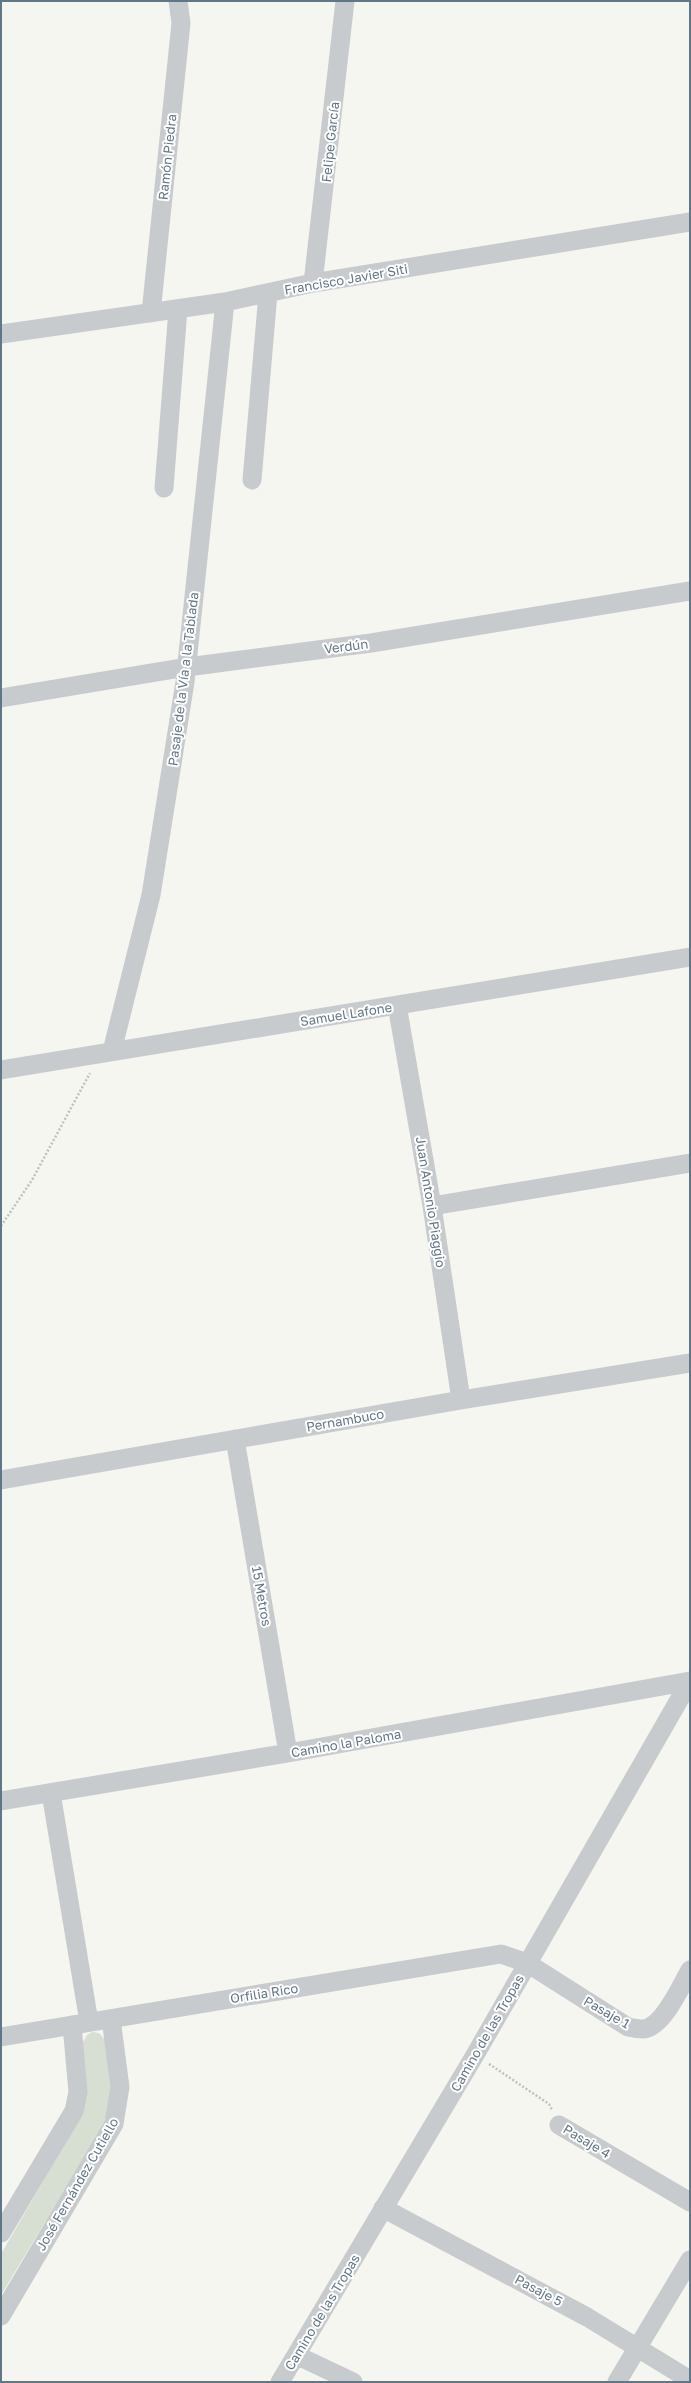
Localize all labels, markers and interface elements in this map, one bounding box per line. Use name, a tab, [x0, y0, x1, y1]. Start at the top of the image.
street label: Felipe García	[318, 101, 342, 183]
street label: Ramón Piedra	[155, 113, 179, 201]
street label: Francisco Javier Siti	[283, 260, 409, 298]
street label: Pasaje de la Vía a la Tablada	[164, 591, 202, 767]
street label: Verdún	[323, 635, 369, 657]
street label: Samuel Lafone	[299, 999, 393, 1029]
street label: Juan Antonio Piaggio	[413, 1135, 449, 1269]
street label: Pernambuco	[305, 1405, 385, 1435]
street label: 15 Metros	[249, 1565, 275, 1627]
street label: Camino la Paloma	[290, 1725, 402, 1761]
street label: Camino de las Tropas	[447, 1972, 527, 2094]
street label: Orfilia Rico	[229, 1980, 299, 2006]
street label: Pasaje 1	[581, 1992, 633, 2032]
street label: José Fernández Cutiello	[32, 2115, 122, 2253]
street label: Pasaje 4	[561, 2121, 614, 2161]
street label: Camino de las Tropas	[281, 2251, 363, 2373]
street label: Pasaje 5	[512, 2271, 566, 2309]

